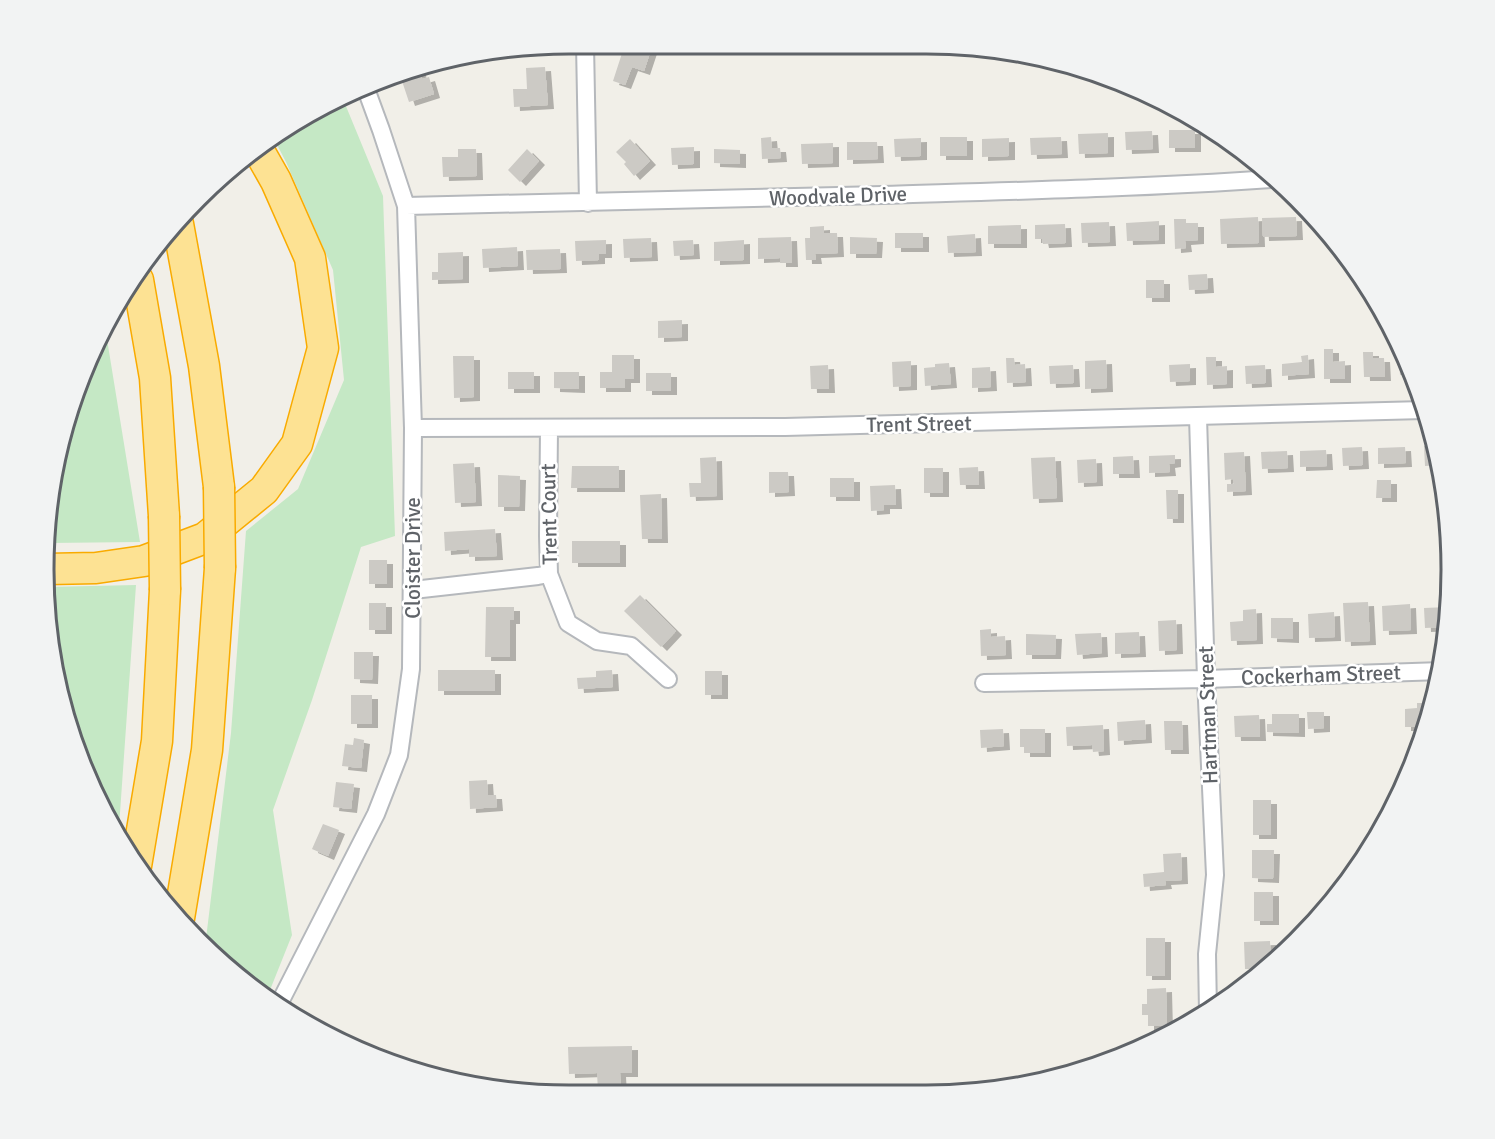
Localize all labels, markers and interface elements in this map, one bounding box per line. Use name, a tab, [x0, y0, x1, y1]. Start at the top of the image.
street label: Woodvale Drive	[768, 181, 908, 211]
street label: Trent Street	[866, 410, 972, 438]
street label: Trent Court	[535, 463, 563, 565]
street label: Cloister Drive	[400, 497, 426, 619]
street label: Hartman Street	[1193, 645, 1223, 785]
street label: Cockerham Street	[1241, 659, 1401, 691]

